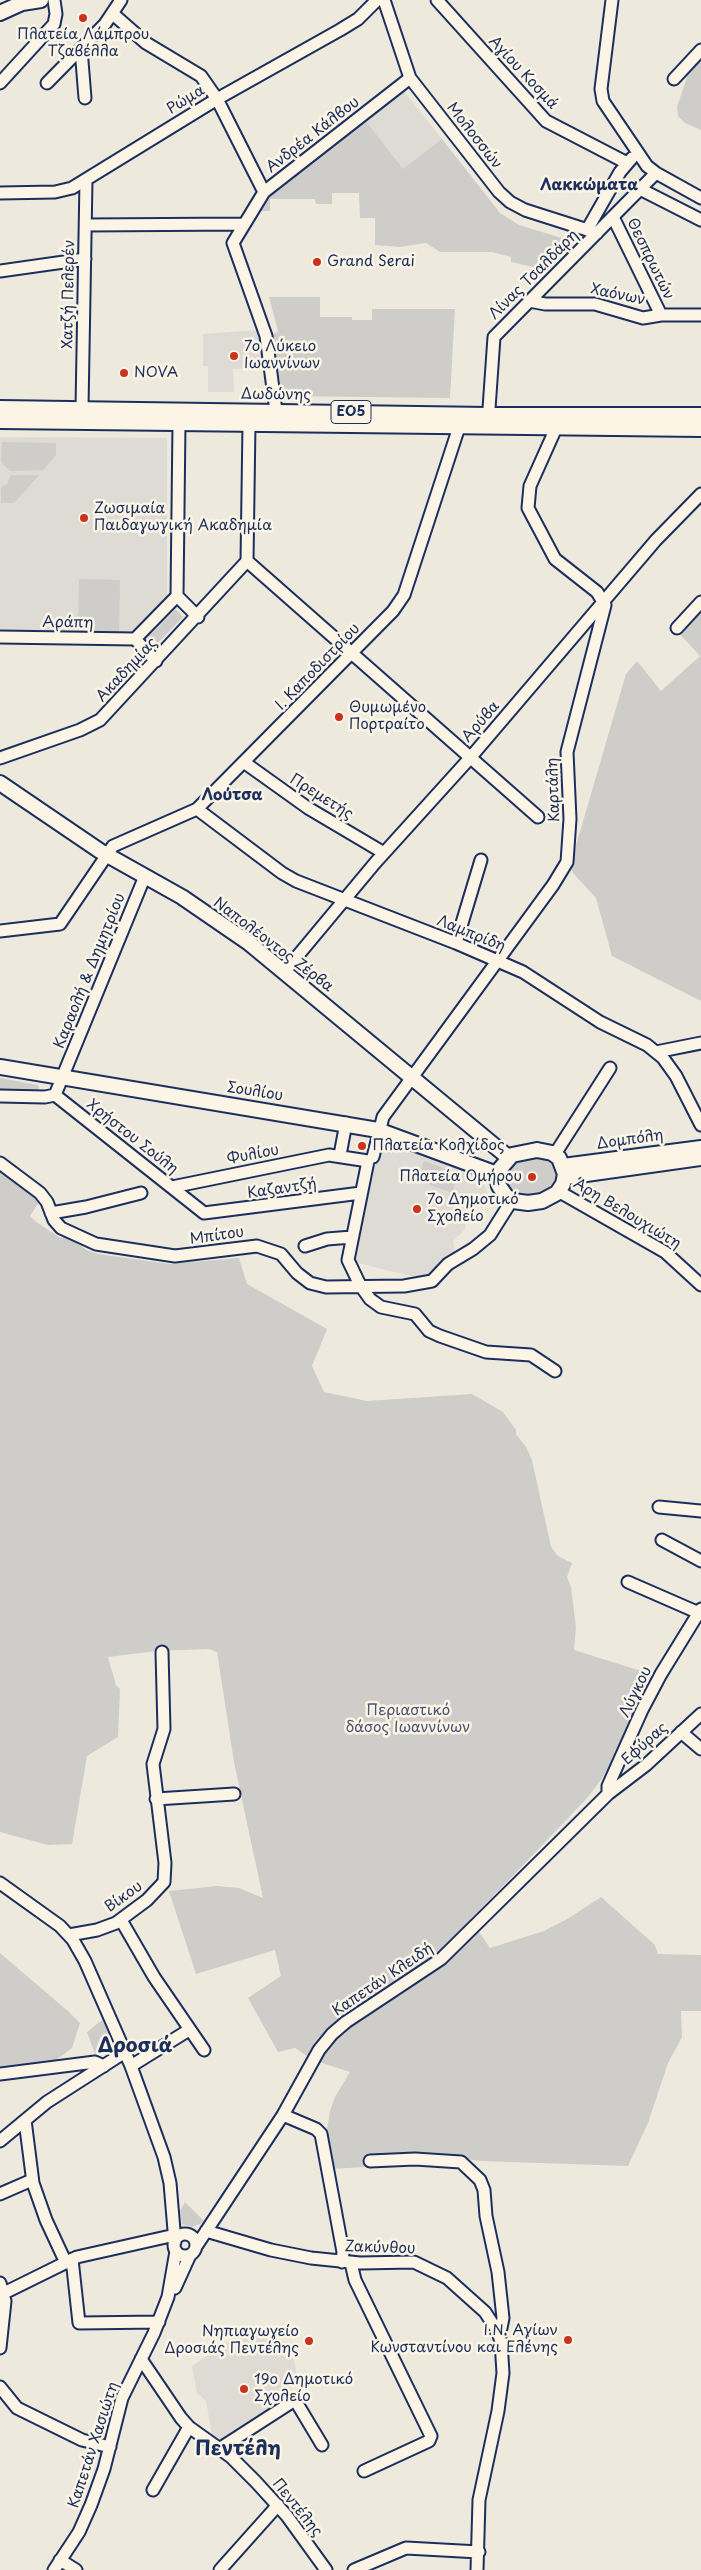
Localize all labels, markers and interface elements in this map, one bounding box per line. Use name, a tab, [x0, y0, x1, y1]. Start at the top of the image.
marker: Πλατεία Λάμπρου Τζαβέλλα	[77, 12, 89, 24]
place label: Πλατεία Λάμπρου Τζαβέλλα	[17, 26, 149, 61]
street label: Αγίου Κοσμά	[485, 33, 561, 113]
street label: Ρώμα	[164, 82, 208, 118]
street label: Ανδρέα Κάλβου	[263, 93, 363, 177]
street label: Μολοσσών	[443, 99, 505, 173]
district label: Λακκώματα	[540, 176, 638, 196]
street label: Θεσπρωτών	[623, 215, 677, 303]
street label: Λίνας Τσαλδάρη	[486, 227, 582, 323]
street label: Χατζή Πελερέν	[59, 239, 79, 349]
place label: Grand Serai	[327, 253, 415, 271]
marker: Grand Serai	[311, 256, 323, 268]
street label: Χαόνων	[589, 280, 647, 310]
place label: 7ο Λύκειο Ιωαννίνων	[244, 338, 320, 373]
marker: 7ο Λύκειο Ιωαννίνων	[228, 350, 240, 362]
place label: NOVA	[134, 364, 178, 382]
marker: NOVA	[118, 367, 130, 379]
street label: Δωδώνης	[241, 385, 311, 405]
road number: ΕΟ5	[331, 401, 371, 424]
place label: Ζωσιμαία Παιδαγωγική Ακαδημία	[94, 500, 272, 535]
marker: Ζωσιμαία Παιδαγωγική Ακαδημία	[78, 512, 90, 524]
street label: Αράπη	[42, 614, 94, 632]
street label: Ι. Καποδιστρίου	[272, 620, 364, 714]
street label: Ακαδημίας	[93, 634, 161, 706]
street label: Αρύβα	[458, 698, 504, 746]
place label: Θυμωμένο Πορτραίτο	[349, 699, 426, 734]
marker: Θυμωμένο Πορτραίτο	[333, 711, 345, 723]
street label: Καρτάλη	[544, 757, 564, 823]
street label: Πρεμετής	[286, 770, 356, 824]
district label: Λούτσα	[201, 786, 263, 806]
street label: Καραολή & Δημητρίου	[51, 891, 129, 1051]
street label: Ναπολέοντος Ζέρβα	[209, 894, 337, 996]
street label: Λαμπρίδη	[434, 912, 508, 956]
street label: Σουλίου	[226, 1079, 284, 1105]
street label: Χρήστου Σούλη	[83, 1096, 181, 1178]
street label: Δομπόλη	[596, 1126, 664, 1154]
place label: Πλατεία Κολχίδος	[372, 1137, 505, 1155]
marker: Πλατεία Κολχίδος	[356, 1140, 368, 1152]
street label: Φυλίου	[225, 1141, 281, 1169]
place label: Πλατεία Ομήρου	[399, 1168, 522, 1186]
marker: Πλατεία Ομήρου	[526, 1171, 538, 1183]
street label: Καζαντζή	[246, 1175, 318, 1203]
street label: Άρη Βελουχιώτη	[570, 1175, 684, 1253]
place label: 7ο Δημοτικό Σχολείο	[427, 1191, 519, 1226]
marker: 7ο Δημοτικό Σχολείο	[411, 1203, 423, 1215]
street label: Μπίτου	[189, 1223, 245, 1249]
street label: Λύγκου	[616, 1664, 656, 1720]
park label: Περιαστικό δάσος Ιωαννίνων	[346, 1702, 470, 1737]
street label: Εφύρας	[619, 1719, 671, 1769]
street label: Βίκου	[102, 1877, 146, 1917]
street label: Καπετάν Κλειδή	[329, 1940, 437, 2020]
district label: Δροσιά	[98, 2034, 172, 2058]
street label: Ζακύνθου	[344, 2238, 416, 2258]
place label: Ι.Ν. Αγίων Κωνσταντίνου και Ελένης	[371, 2322, 558, 2357]
place label: Νηπιαγωγείο Δροσιάς Πεντέλης	[164, 2323, 299, 2358]
marker: Ι.Ν. Αγίων Κωνσταντίνου και Ελένης	[562, 2334, 574, 2346]
marker: Νηπιαγωγείο Δροσιάς Πεντέλης	[303, 2335, 315, 2347]
place label: 19ο Δημοτικό Σχολείο	[254, 2371, 353, 2406]
street label: Καπετάν Χασιώτη	[65, 2380, 123, 2510]
marker: 19ο Δημοτικό Σχολείο	[238, 2383, 250, 2395]
district label: Πεντέλη	[195, 2437, 281, 2461]
street label: Πεντέλης	[268, 2475, 326, 2541]

